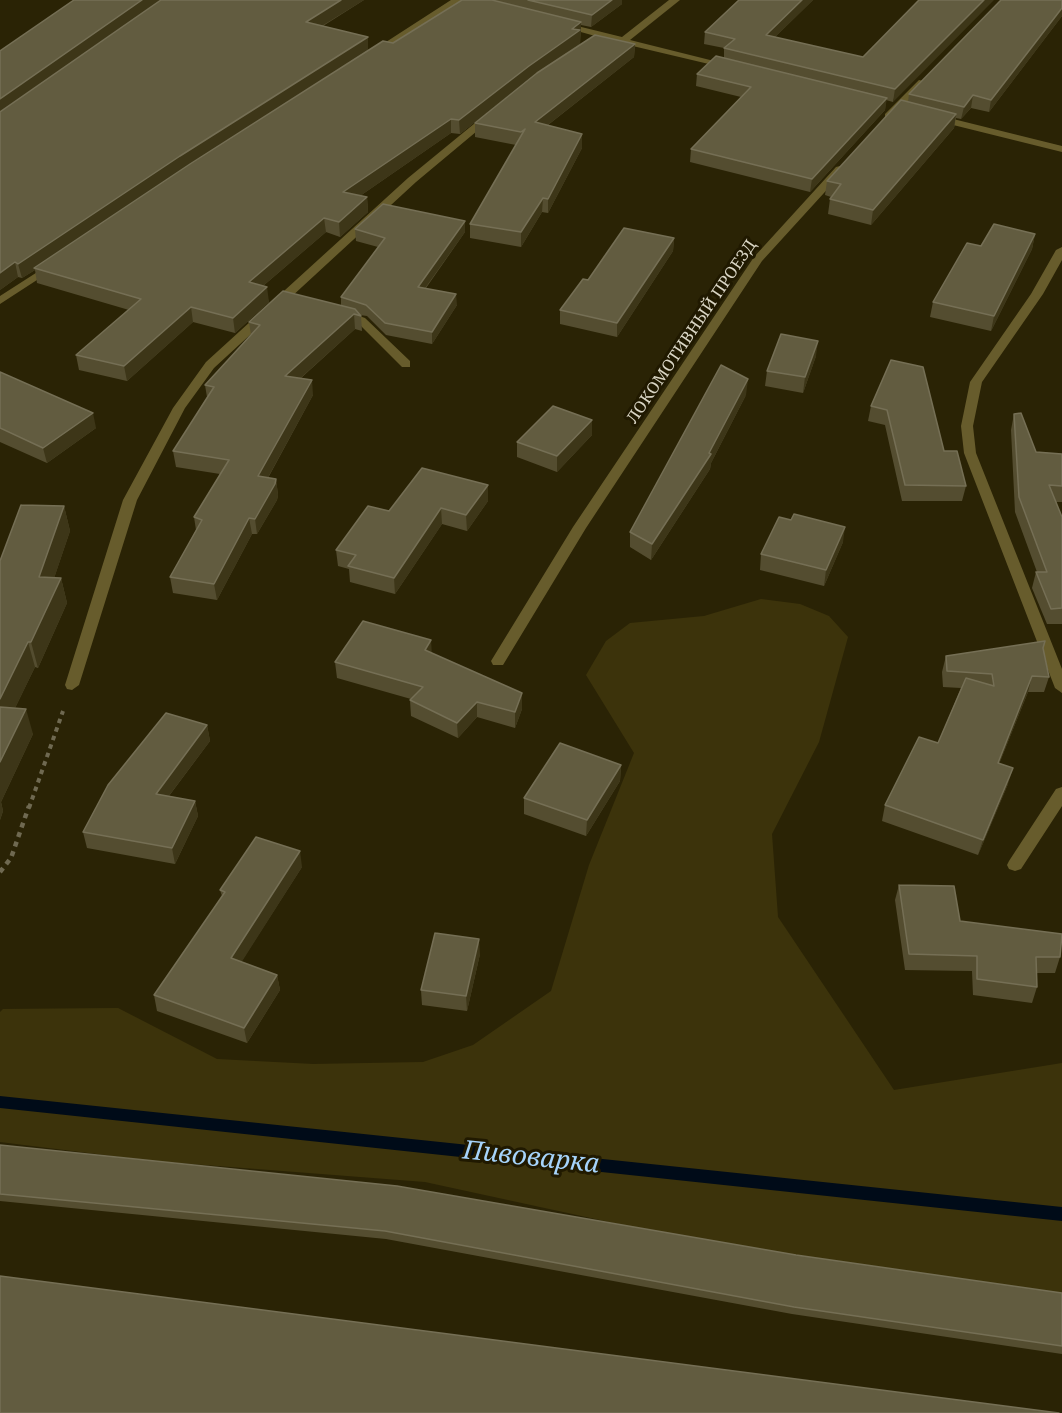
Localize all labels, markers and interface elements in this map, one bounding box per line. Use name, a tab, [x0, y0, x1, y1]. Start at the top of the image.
street label: ЛОКОМОТИВНЫЙ ПРОЕЗД	[623, 237, 761, 427]
water label: Пивоварка	[461, 1135, 601, 1181]

